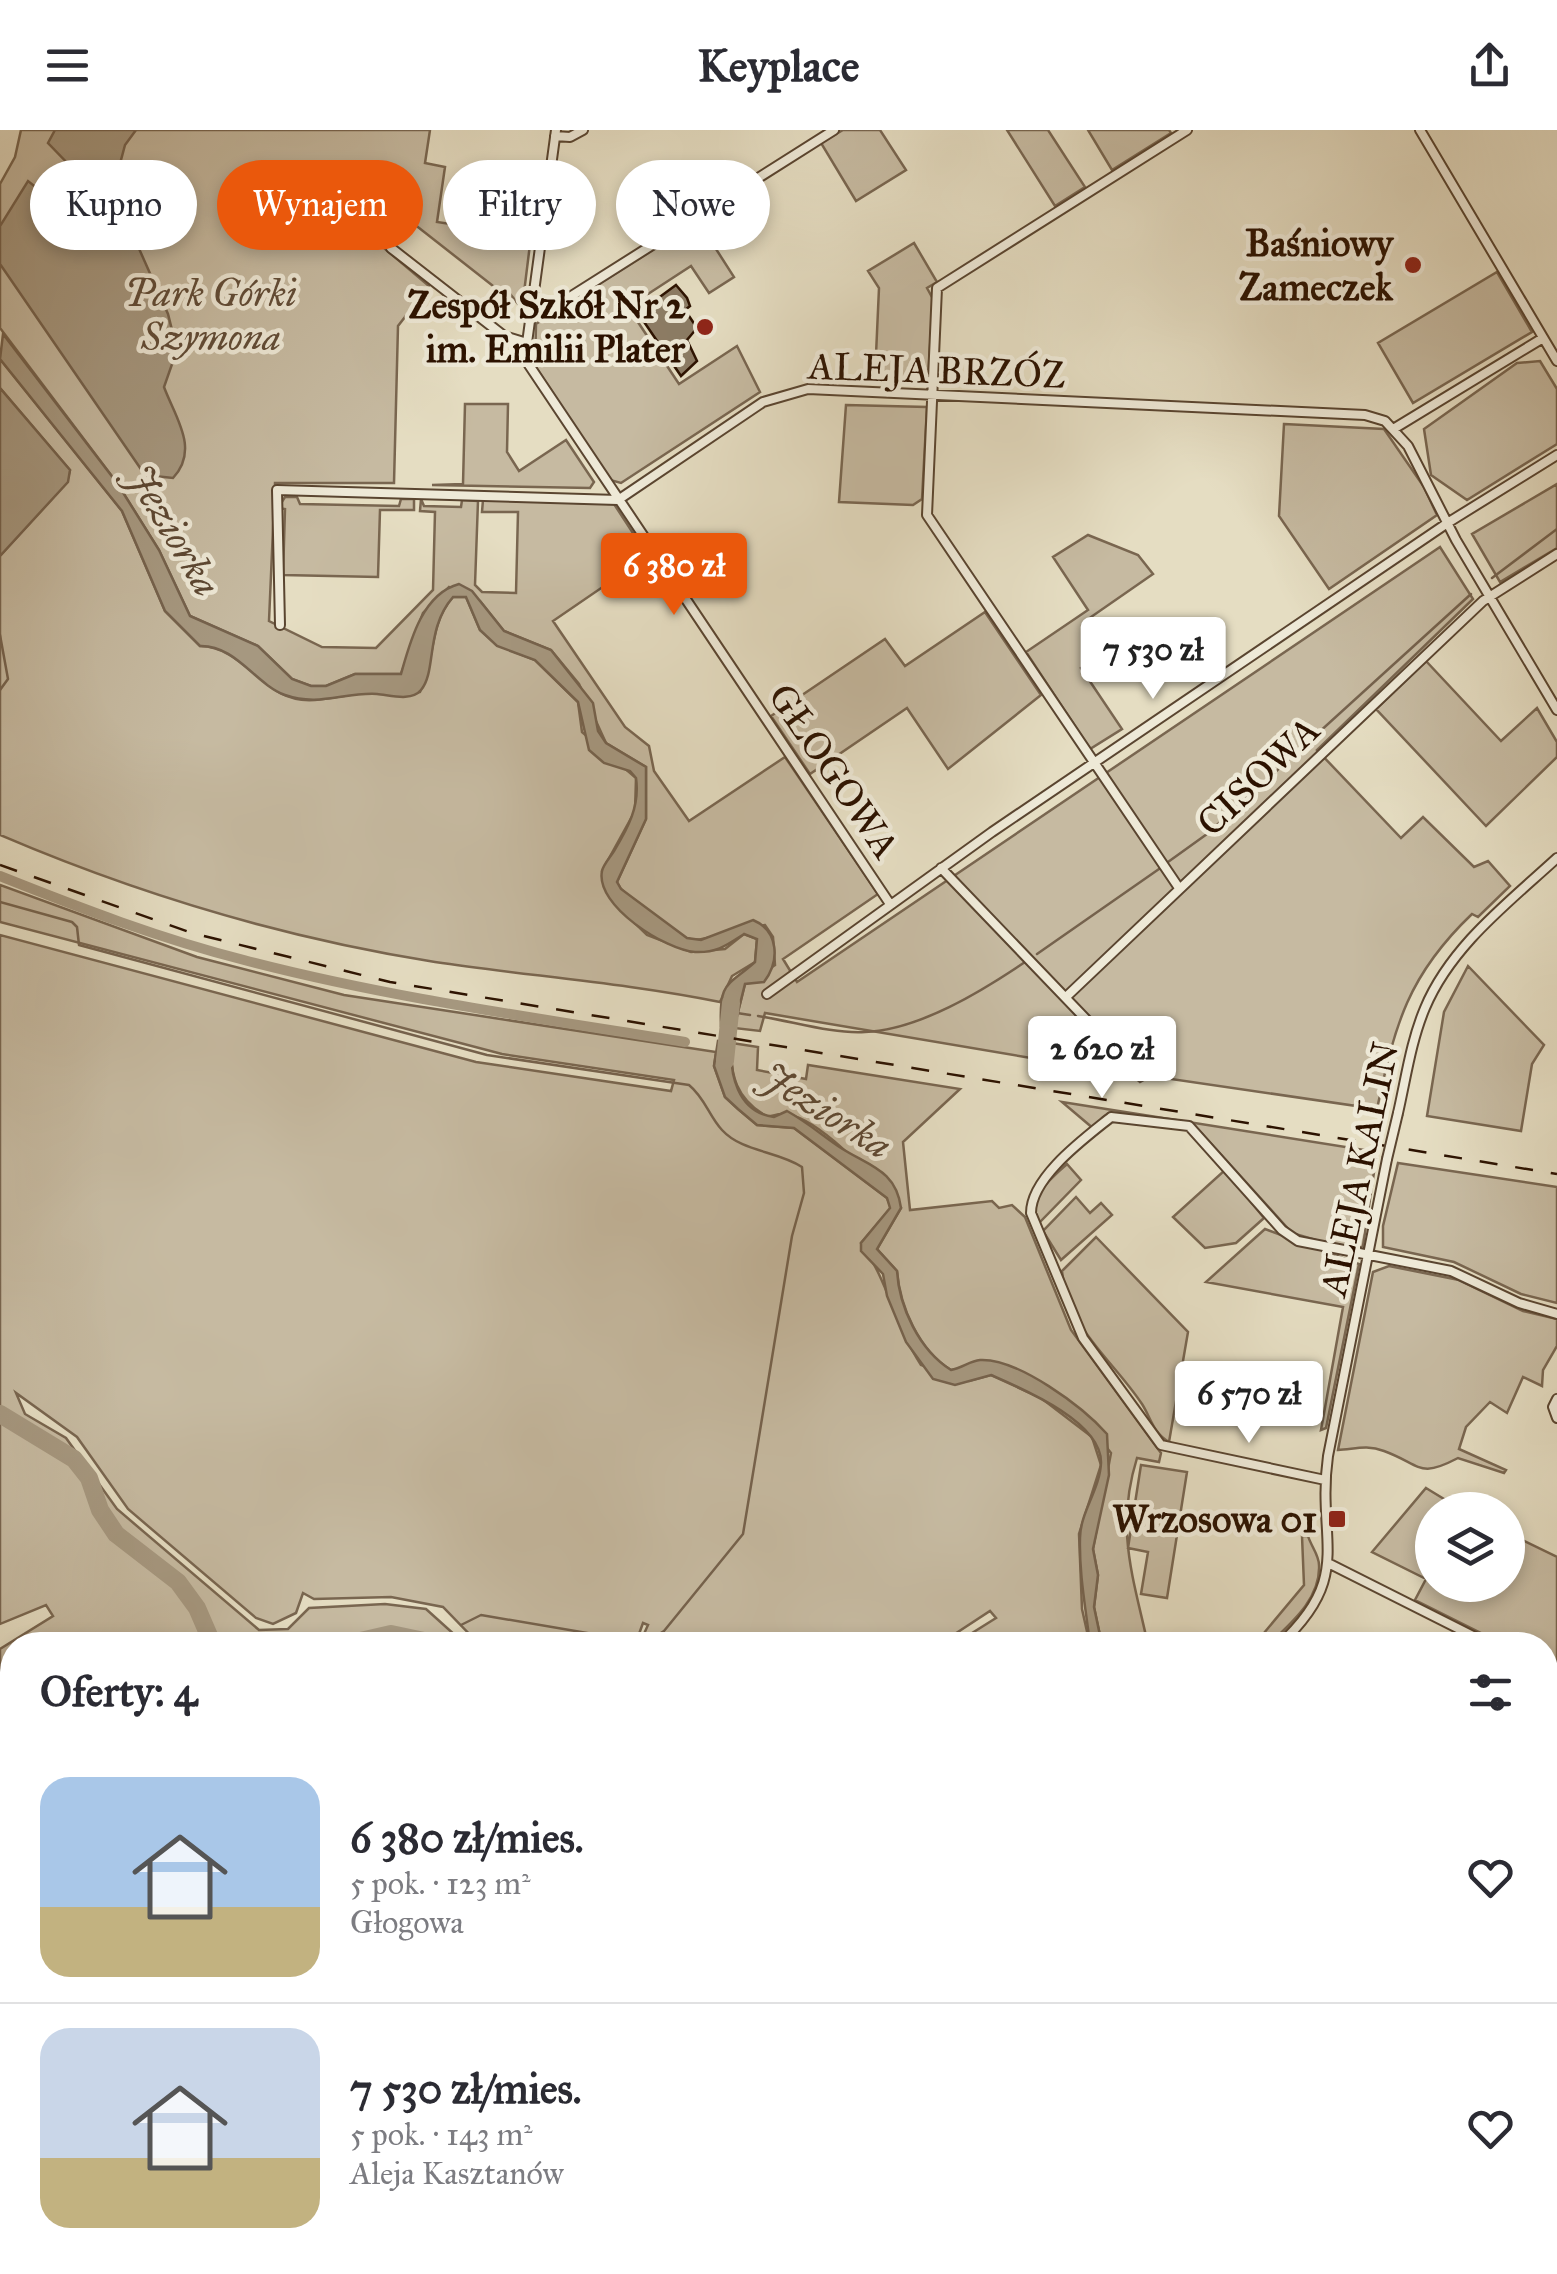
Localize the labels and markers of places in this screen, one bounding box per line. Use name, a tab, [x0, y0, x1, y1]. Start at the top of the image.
place label: Baśniowy Zameczek	[1239, 220, 1394, 310]
marker: Baśniowy Zameczek	[1402, 254, 1424, 276]
place label: Zespół Szkół Nr 2 im. Emilii Plater	[408, 282, 686, 372]
marker: Zespół Szkół Nr 2 im. Emilii Plater	[694, 316, 716, 338]
pin: 6 380 zł	[571, 533, 777, 618]
pin: 7 530 zł	[1050, 617, 1256, 702]
pin: 2 620 zł	[999, 1016, 1205, 1101]
pin: 6 570 zł	[1146, 1361, 1352, 1446]
place label: Wrzosowa 01	[1112, 1496, 1317, 1542]
marker: Wrzosowa 01	[1326, 1508, 1348, 1530]

